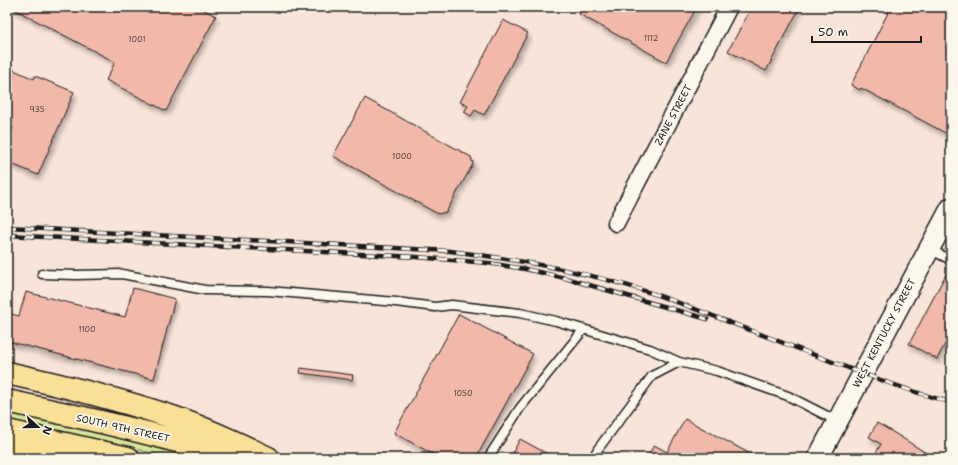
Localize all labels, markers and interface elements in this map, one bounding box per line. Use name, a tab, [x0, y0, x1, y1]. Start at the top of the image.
scale bar	[812, 18, 921, 44]
text: 50 m	[818, 24, 848, 40]
house number: 1112	[644, 33, 659, 44]
house number: 1001	[128, 34, 146, 45]
street label: ZANE STREET	[652, 82, 694, 148]
house number: 935	[29, 104, 45, 115]
house number: 1000	[392, 151, 412, 162]
street label: WEST KENTUCKY STREET	[850, 276, 918, 390]
house number: 1100	[78, 324, 96, 335]
house number: 1050	[453, 388, 473, 399]
north arrow	[18, 407, 58, 447]
street label: SOUTH 9TH STREET	[75, 411, 171, 445]
text: N	[38, 424, 55, 437]

